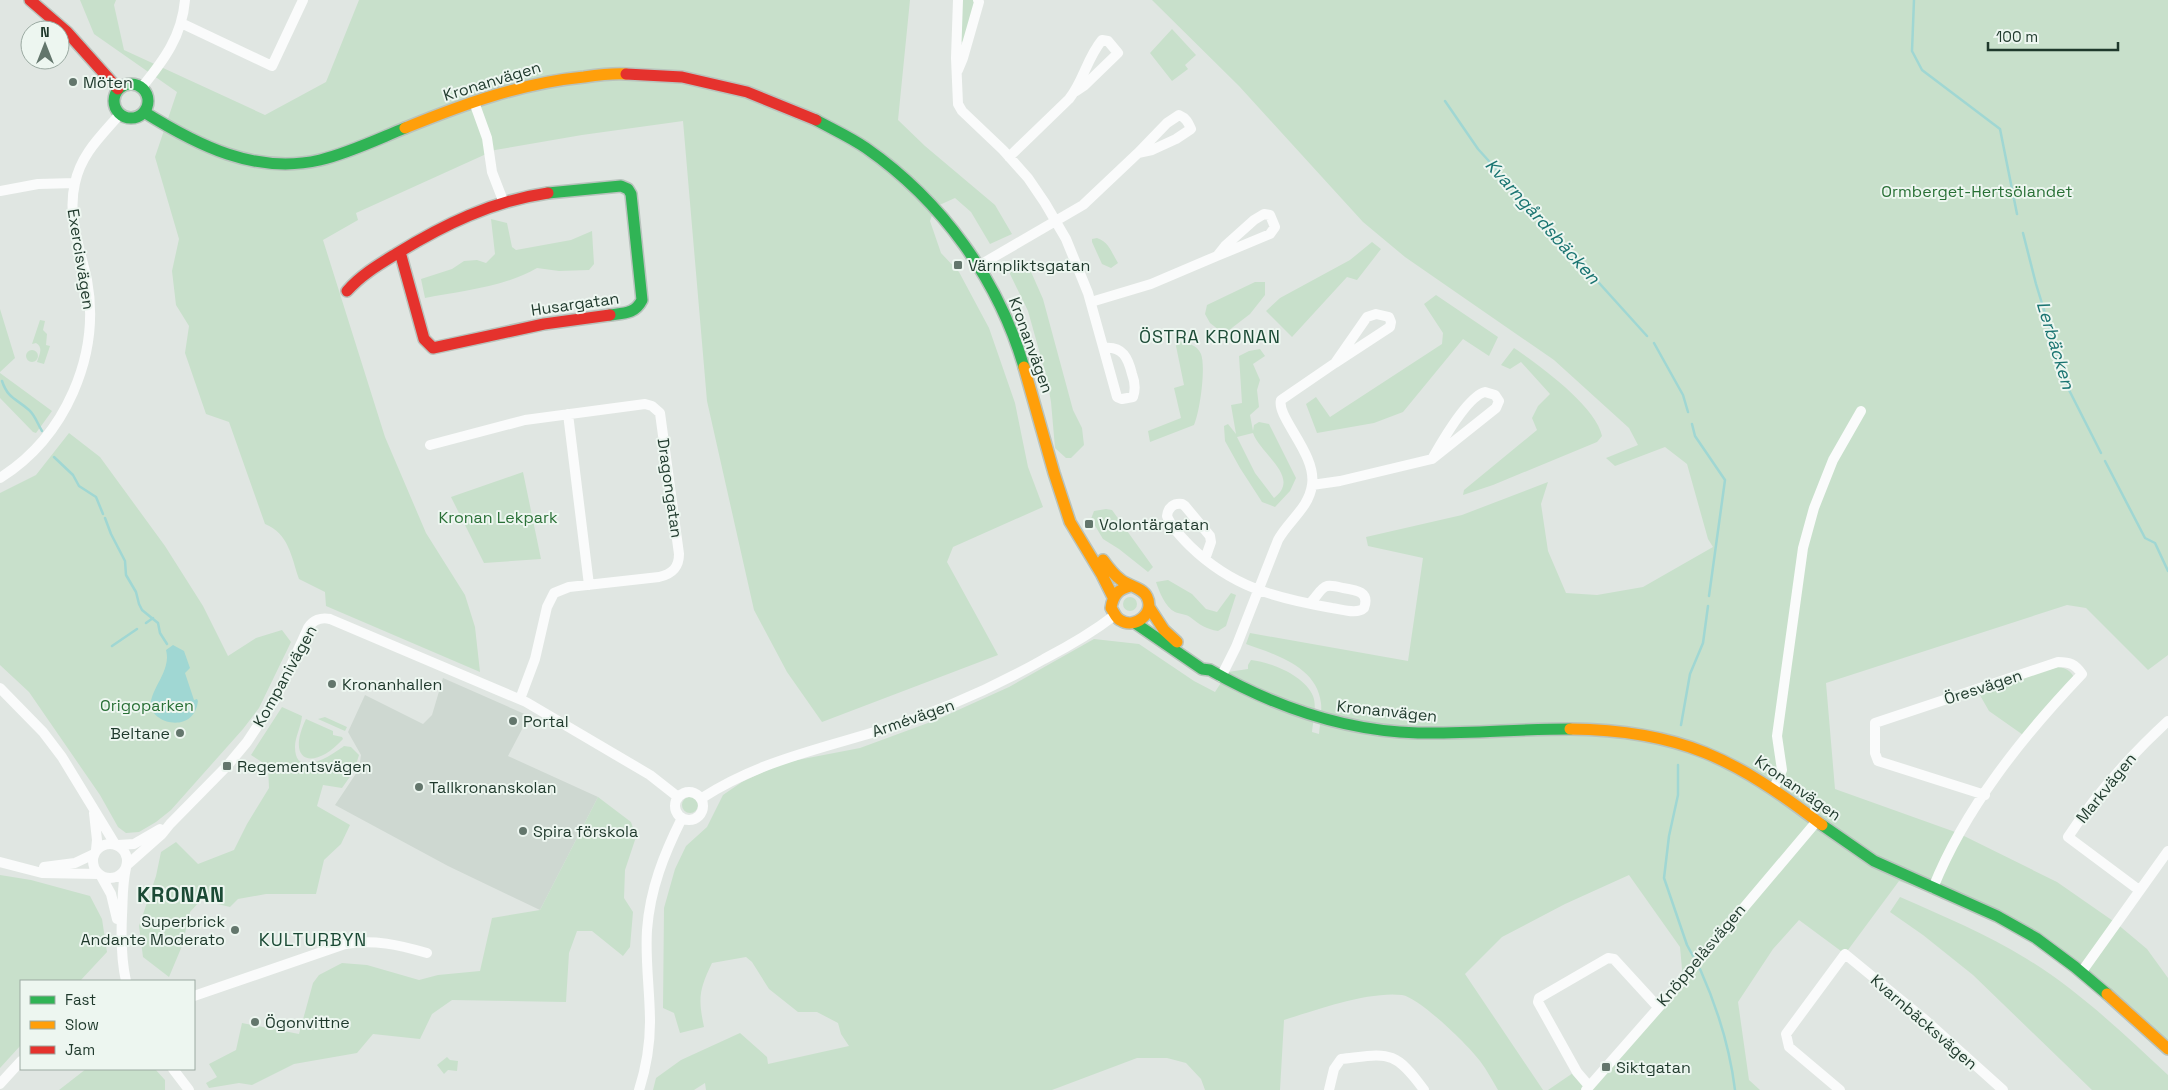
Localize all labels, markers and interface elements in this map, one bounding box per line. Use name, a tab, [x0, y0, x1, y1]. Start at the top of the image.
north arrow	[20, 20, 70, 70]
scale bar	[1988, 20, 2118, 52]
text: N	[40, 23, 50, 41]
text: 100 m	[1996, 27, 2038, 46]
street label: Kronanvägen	[441, 56, 543, 106]
place label: Möten	[83, 72, 133, 93]
marker: Möten	[67, 76, 79, 88]
water label: Kvarngårdsbäcken	[1481, 154, 1606, 289]
park label: Ormberget-Hertsölandet	[1881, 181, 2073, 202]
street label: Exercisvägen	[63, 207, 99, 311]
place label: Värnpliktsgatan	[968, 255, 1090, 276]
marker: Värnpliktsgatan	[952, 259, 964, 271]
street label: Husargatan	[530, 287, 620, 321]
street label: Kronanvägen	[1004, 294, 1058, 396]
water label: Lerbäcken	[2032, 298, 2081, 393]
district label: ÖSTRA KRONAN	[1139, 325, 1281, 348]
street label: Dragongatan	[653, 437, 687, 539]
park label: Kronan Lekpark	[438, 507, 558, 528]
place label: Volontärgatan	[1099, 514, 1209, 535]
marker: Volontärgatan	[1083, 518, 1095, 530]
street label: Kompanivägen	[248, 621, 322, 731]
street label: Öresvägen	[1941, 665, 2025, 709]
place label: Kronanhallen	[342, 674, 442, 695]
marker: Kronanhallen	[326, 678, 338, 690]
street label: Armévägen	[869, 694, 957, 742]
park label: Origoparken	[100, 695, 194, 716]
street label: Kronanvägen	[1336, 695, 1438, 727]
place label: Portal	[523, 711, 569, 732]
marker: Portal	[507, 715, 519, 727]
place label: Beltane	[110, 723, 170, 744]
marker: Beltane	[174, 727, 186, 739]
street label: Markvägen	[2071, 749, 2141, 827]
street label: Kronanvägen	[1751, 750, 1845, 826]
place label: Regementsvägen	[237, 756, 372, 777]
marker: Regementsvägen	[221, 760, 233, 772]
place label: Tallkronanskolan	[429, 777, 557, 798]
marker: Tallkronanskolan	[413, 781, 425, 793]
place label: Spira förskola	[533, 821, 638, 842]
marker: Spira förskola	[517, 825, 529, 837]
district label: KRONAN	[137, 881, 225, 908]
street label: Knöppelåsvägen	[1652, 899, 1750, 1011]
place label: Superbrick Andante Moderato	[80, 911, 225, 950]
marker: Superbrick Andante Moderato	[229, 924, 241, 936]
district label: KULTURBYN	[259, 928, 367, 951]
street label: Kvarnbäcksvägen	[1866, 970, 1982, 1074]
legend	[20, 980, 195, 1070]
text: Fast	[65, 990, 96, 1009]
place label: Ögonvittne	[265, 1012, 350, 1033]
text: Slow	[65, 1015, 99, 1034]
marker: Ögonvittne	[249, 1016, 261, 1028]
text: Jam	[65, 1040, 95, 1059]
place label: Siktgatan	[1616, 1057, 1691, 1078]
marker: Siktgatan	[1600, 1061, 1612, 1073]

